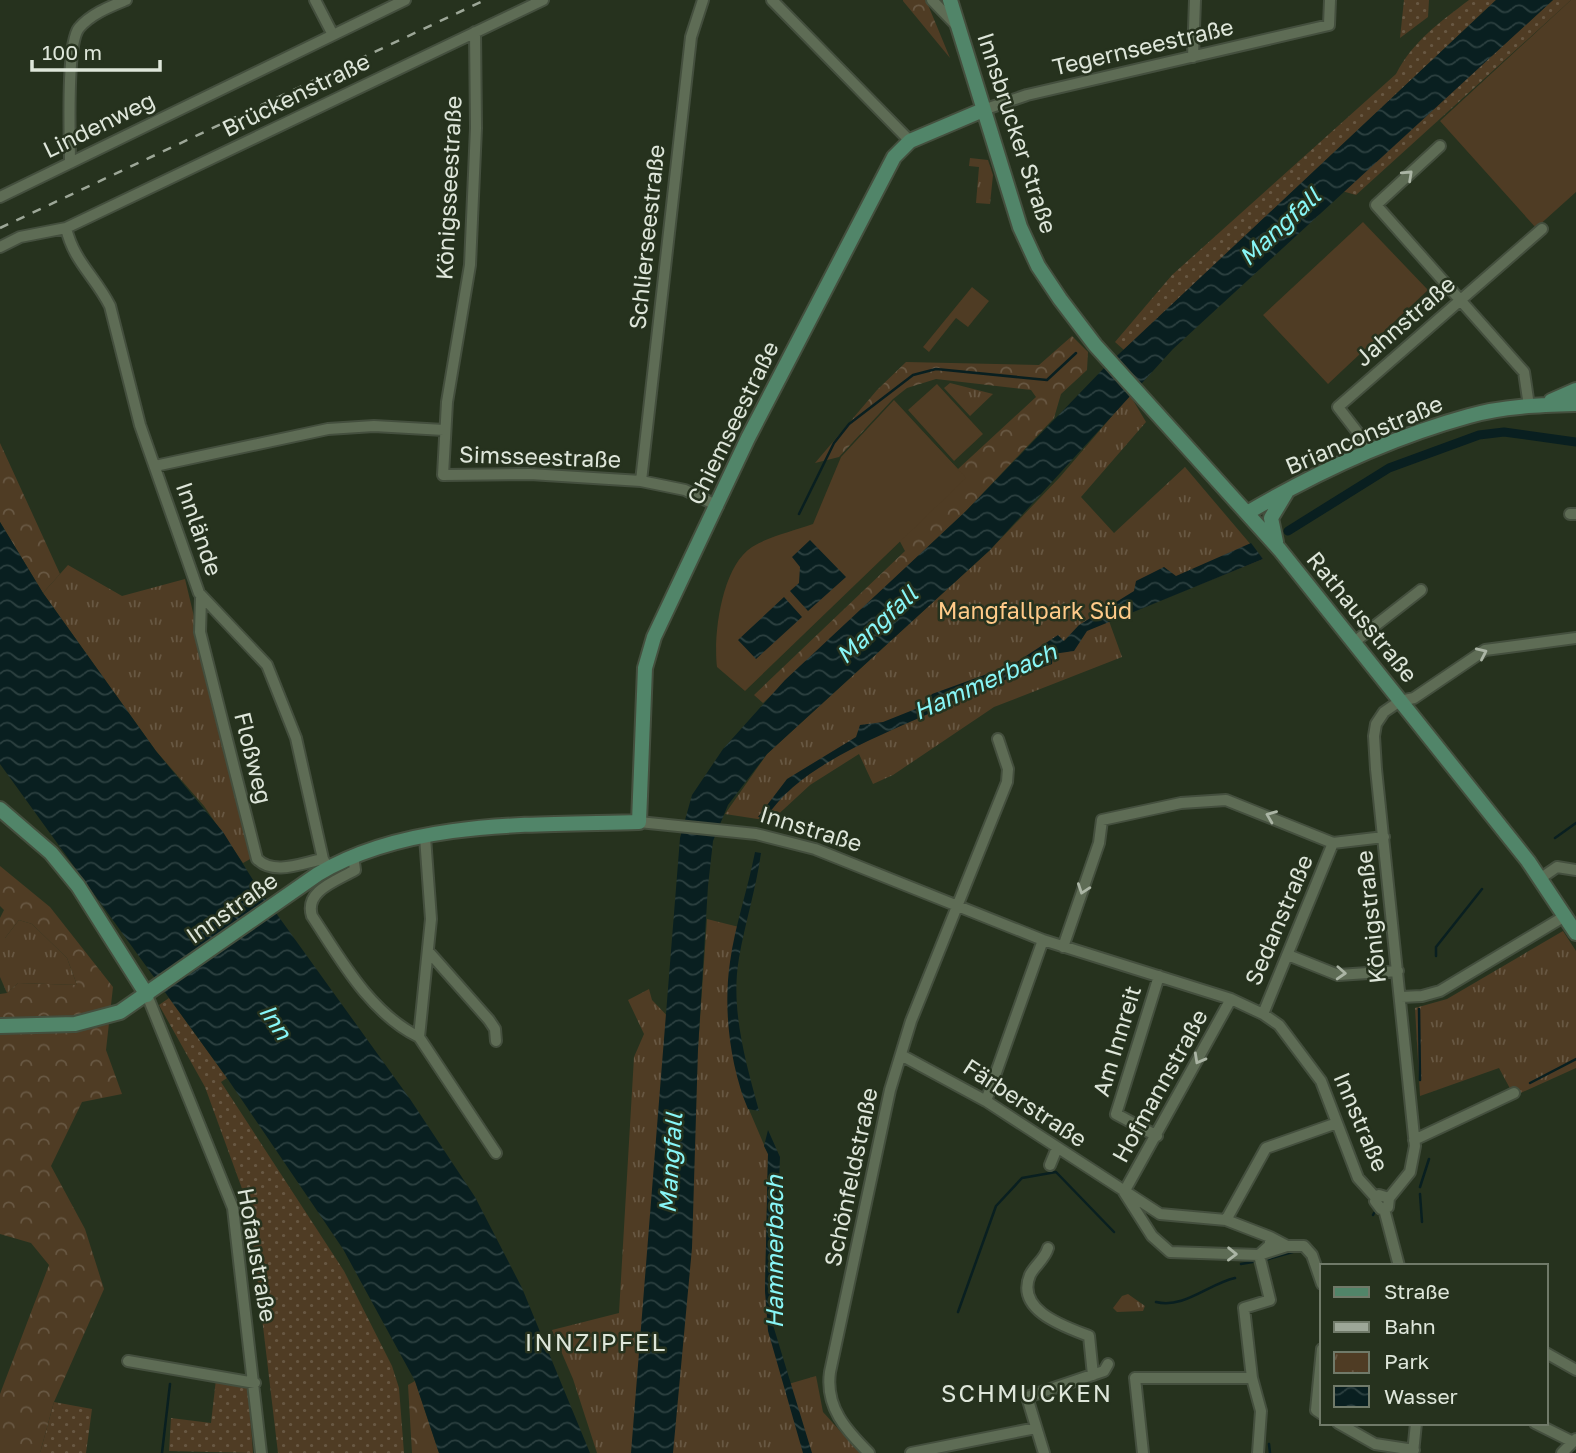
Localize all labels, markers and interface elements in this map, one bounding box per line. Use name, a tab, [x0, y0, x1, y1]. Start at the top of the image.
street label: Tegernseestraße	[1050, 12, 1236, 80]
scale bar	[32, 28, 159, 72]
street label: Innsbrucker Straße	[972, 29, 1064, 237]
text: 100 m	[42, 39, 102, 65]
street label: Brückenstraße	[217, 46, 374, 142]
street label: Lindenweg	[38, 85, 159, 163]
street label: Königsseestraße	[429, 95, 467, 281]
street label: Schlierseestraße	[622, 143, 670, 331]
one-way arrow	[1400, 171, 1413, 184]
water label: Mangfall	[1232, 180, 1327, 272]
street label: Jahnstraße	[1348, 269, 1460, 371]
street label: Chiemseestraße	[680, 336, 784, 509]
street label: Brianconstraße	[1281, 388, 1446, 480]
street label: Simsseestraße	[459, 439, 622, 473]
street label: Innlände	[171, 478, 229, 579]
street label: Rathausstraße	[1301, 545, 1424, 688]
water label: Mangfall	[829, 578, 924, 670]
park label: Mangfallpark Süd	[938, 596, 1132, 624]
water label: Hammerbach	[908, 636, 1062, 725]
one-way arrow	[1475, 647, 1487, 661]
street label: Floßweg	[229, 709, 279, 807]
street label: Innstraße	[757, 799, 866, 857]
one-way arrow	[1266, 810, 1278, 824]
street label: Königstraße	[1349, 849, 1391, 985]
street label: Sedanstraße	[1238, 850, 1318, 989]
street label: Innstraße	[180, 866, 283, 949]
one-way arrow	[1077, 882, 1091, 894]
one-way arrow	[1336, 965, 1347, 980]
street label: Am Innreit	[1086, 982, 1146, 1100]
water label: Inn	[254, 998, 299, 1046]
street label: Hofmannstraße	[1105, 1004, 1213, 1167]
street label: Färberstraße	[959, 1052, 1092, 1152]
one-way arrow	[1194, 1052, 1207, 1065]
street label: Innstraße	[1328, 1068, 1395, 1176]
street label: Schönfeldstraße	[817, 1085, 883, 1269]
water label: Mangfall	[652, 1110, 689, 1214]
water label: Hammerbach	[759, 1174, 788, 1329]
street label: Hofaustraße	[232, 1186, 284, 1324]
one-way arrow	[1227, 1247, 1238, 1262]
legend	[1320, 1264, 1548, 1425]
text: Straße	[1384, 1278, 1450, 1304]
text: Bahn	[1384, 1313, 1436, 1339]
district label: INNZIPFEL	[525, 1327, 667, 1356]
text: Park	[1384, 1348, 1430, 1374]
district label: SCHMUCKEN	[941, 1378, 1113, 1407]
text: Wasser	[1384, 1383, 1458, 1409]

